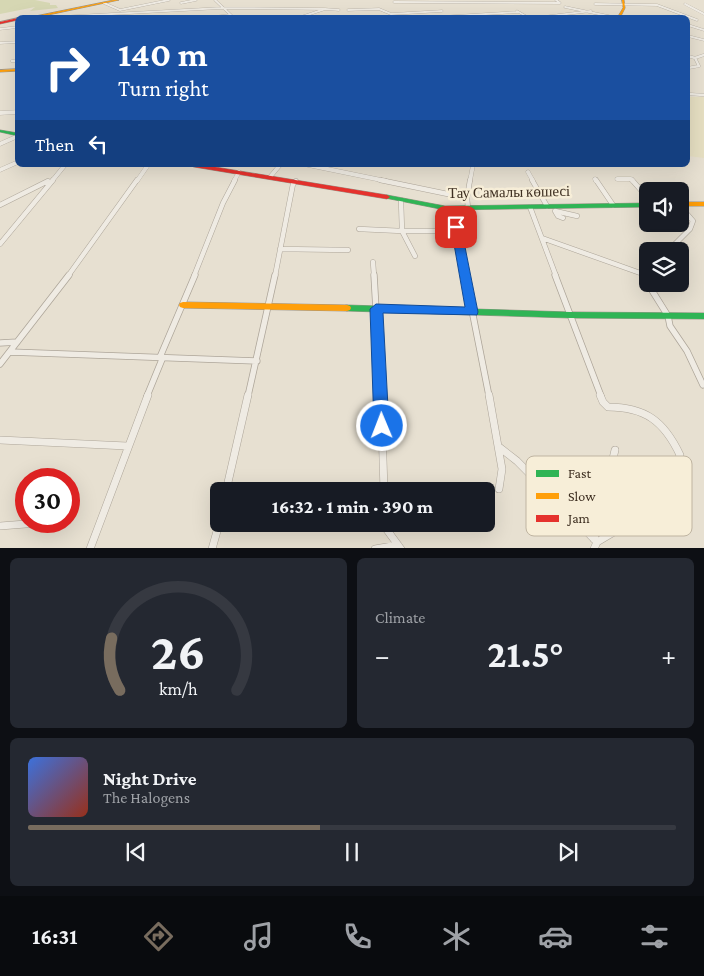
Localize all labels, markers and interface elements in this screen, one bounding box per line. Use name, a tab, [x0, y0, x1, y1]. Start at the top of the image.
icon: right	[35, 35, 100, 100]
text: 140 m	[118, 35, 208, 74]
text: Turn right	[118, 76, 209, 101]
icon: left	[84, 130, 112, 158]
text: Then	[35, 134, 74, 155]
map controls	[639, 182, 689, 292]
button: sound	[639, 182, 689, 232]
street label: Тау Самалы көшесі	[448, 183, 570, 201]
pin	[435, 206, 477, 248]
icon: arrive	[442, 213, 470, 241]
button: layers	[639, 242, 689, 292]
position arrow	[355, 399, 407, 451]
legend	[526, 456, 692, 536]
text: Fast	[568, 465, 592, 481]
speed limit sign: 30	[15, 468, 80, 533]
text: Slow	[568, 488, 596, 504]
text: 16:32 · 1 min · 390 m	[272, 496, 433, 517]
text: Jam	[566, 510, 590, 526]
text: Climate	[375, 609, 425, 626]
text: 26	[151, 622, 206, 680]
text: 21.5°	[487, 633, 564, 675]
text: −	[375, 640, 390, 671]
text: +	[661, 640, 676, 671]
text: km/h	[159, 679, 198, 699]
text: Night Drive	[103, 768, 196, 789]
text: The Halogens	[103, 789, 190, 806]
icon: previous	[122, 838, 150, 866]
icon: pause	[338, 838, 366, 866]
icon: next	[554, 838, 582, 866]
icon: directions	[141, 919, 176, 954]
icon: music	[241, 919, 276, 954]
icon: phone	[340, 919, 375, 954]
icon: climate	[439, 919, 474, 954]
icon: car	[538, 919, 573, 954]
icon: filters	[637, 919, 672, 954]
text: 16:31	[32, 924, 77, 949]

